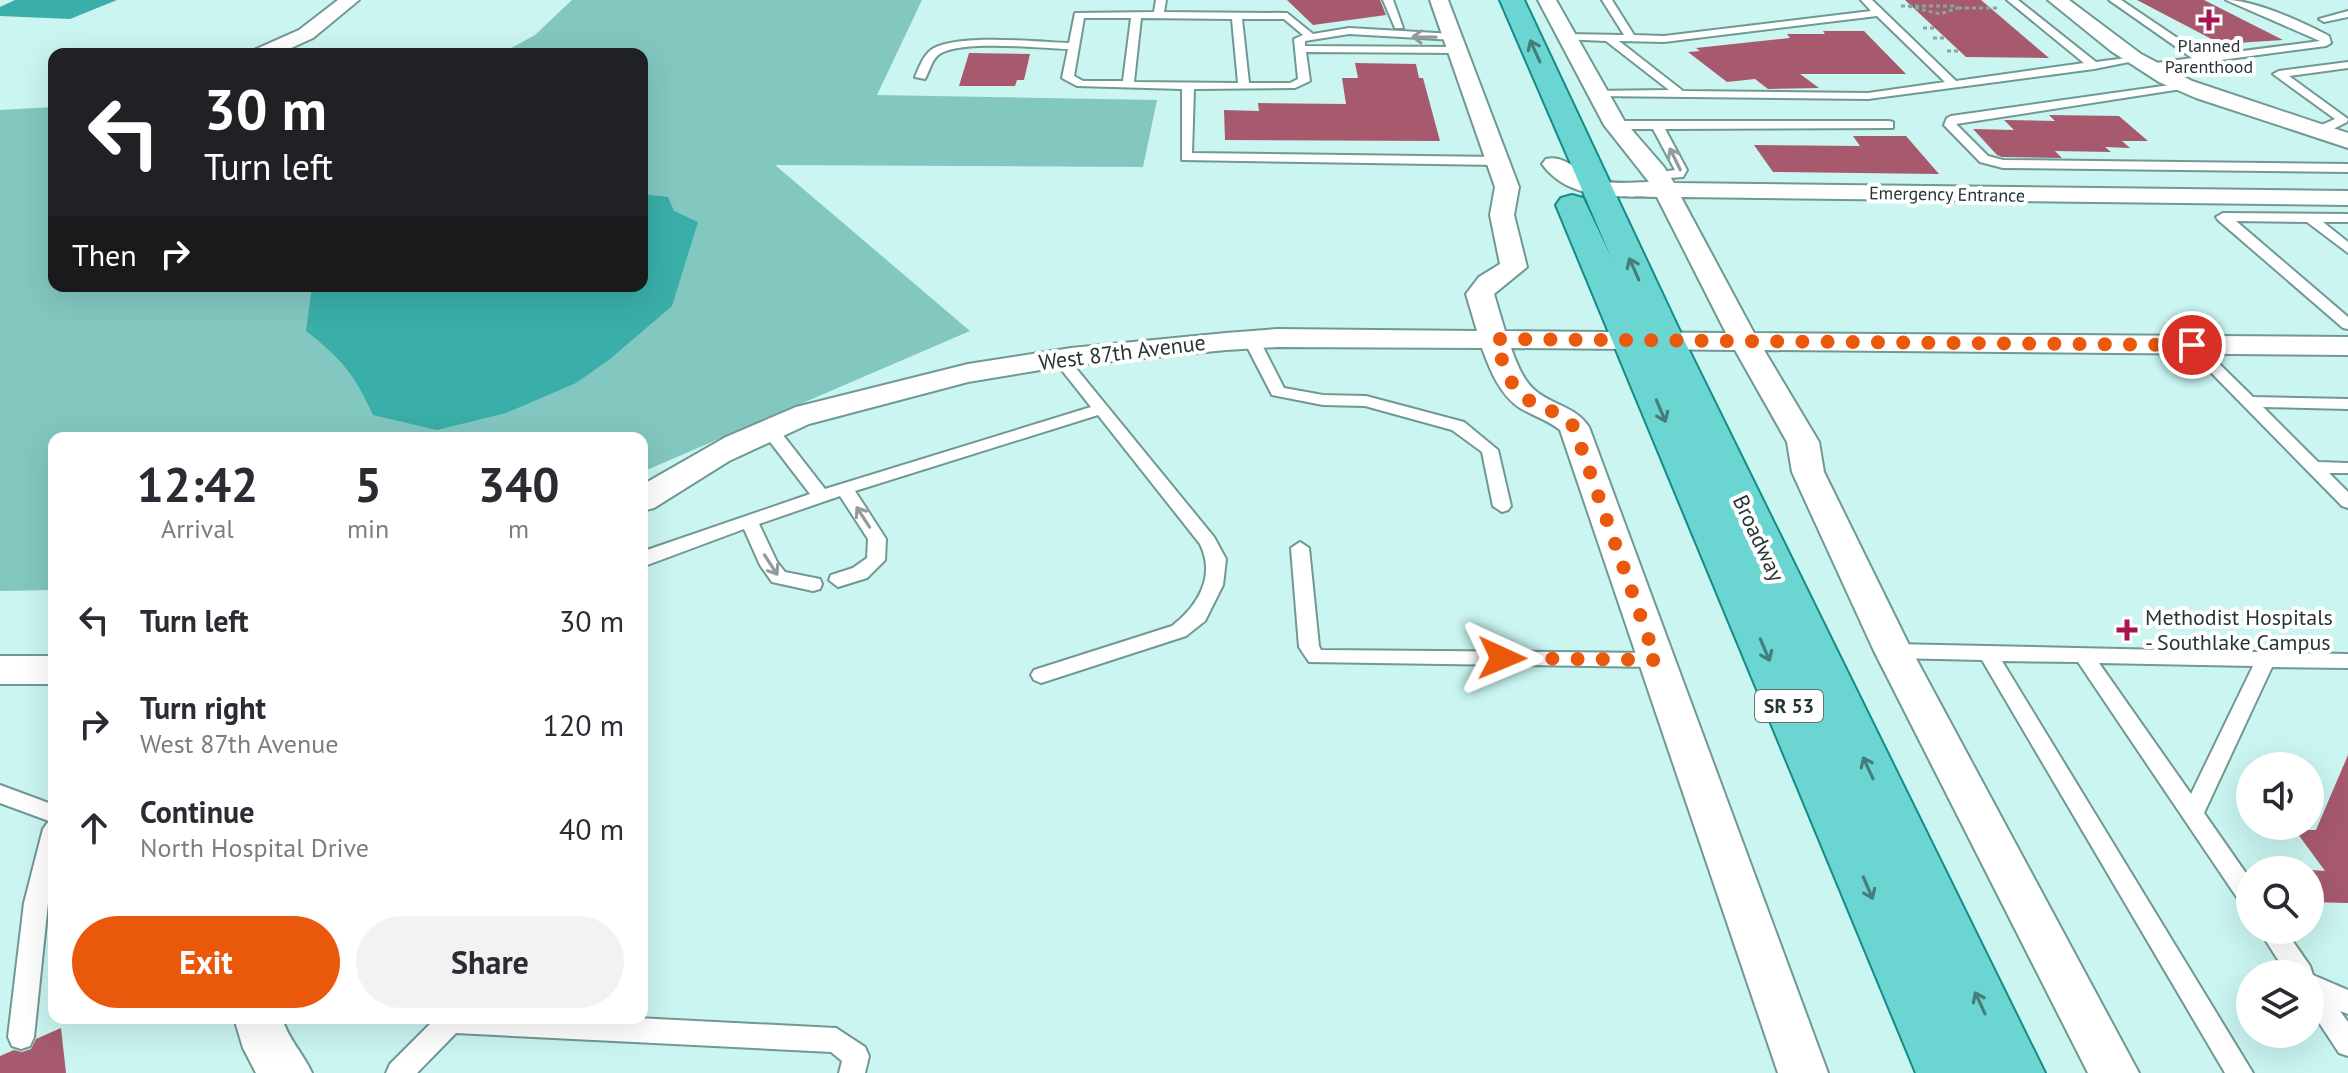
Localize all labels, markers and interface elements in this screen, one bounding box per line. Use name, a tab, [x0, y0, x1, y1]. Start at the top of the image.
marker: Planned Parenthood	[2198, 9, 2220, 31]
one-way arrow	[1411, 29, 1438, 45]
place label: Planned Parenthood	[2165, 34, 2253, 78]
one-way arrow	[1527, 39, 1542, 63]
text: 30 m	[204, 73, 327, 145]
icon: left	[72, 80, 176, 184]
text: Turn left	[204, 143, 333, 190]
one-way arrow	[1667, 148, 1682, 171]
street label: Emergency Entrance	[1869, 181, 2025, 207]
icon: right	[153, 232, 197, 276]
text: Then	[72, 235, 137, 274]
one-way arrow	[1625, 257, 1640, 282]
pin	[2158, 311, 2226, 379]
icon: arrive	[2170, 323, 2214, 367]
street label: West 87th Avenue	[1037, 328, 1207, 376]
one-way arrow	[1655, 399, 1670, 423]
text: 12:42	[137, 453, 258, 515]
text: 5	[354, 453, 382, 515]
text: 340	[478, 453, 559, 515]
street label: Broadway	[1727, 490, 1791, 586]
one-way arrow	[854, 507, 871, 529]
text: Arrival	[161, 512, 234, 545]
text: min	[347, 512, 389, 545]
text: m	[508, 512, 529, 545]
one-way arrow	[763, 553, 779, 575]
icon: left	[72, 598, 116, 642]
text: Turn left	[140, 601, 248, 640]
text: 30 m	[559, 601, 624, 640]
place label: Methodist Hospitals - Southlake Campus	[2145, 603, 2333, 656]
position arrow	[1460, 616, 1544, 700]
marker: Methodist Hospitals - Southlake Campus	[2116, 619, 2138, 641]
one-way arrow	[1758, 637, 1773, 662]
text: Turn right	[140, 688, 266, 727]
road number: SR 53	[1755, 690, 1823, 722]
icon: right	[72, 702, 116, 746]
text: 120 m	[543, 705, 624, 744]
text: West 87th Avenue	[140, 727, 338, 760]
map controls	[2236, 752, 2324, 1048]
button: sound	[2236, 752, 2324, 840]
one-way arrow	[1860, 756, 1875, 780]
text: Continue	[140, 792, 254, 831]
icon: ahead	[72, 806, 116, 850]
text: 40 m	[559, 809, 624, 848]
text: North Hospital Drive	[140, 831, 369, 864]
button: search	[2236, 856, 2324, 944]
one-way arrow	[1862, 876, 1877, 900]
button: Exit	[72, 916, 340, 1008]
button: Share	[356, 916, 624, 1008]
button: layers	[2236, 960, 2324, 1048]
one-way arrow	[1972, 991, 1987, 1015]

